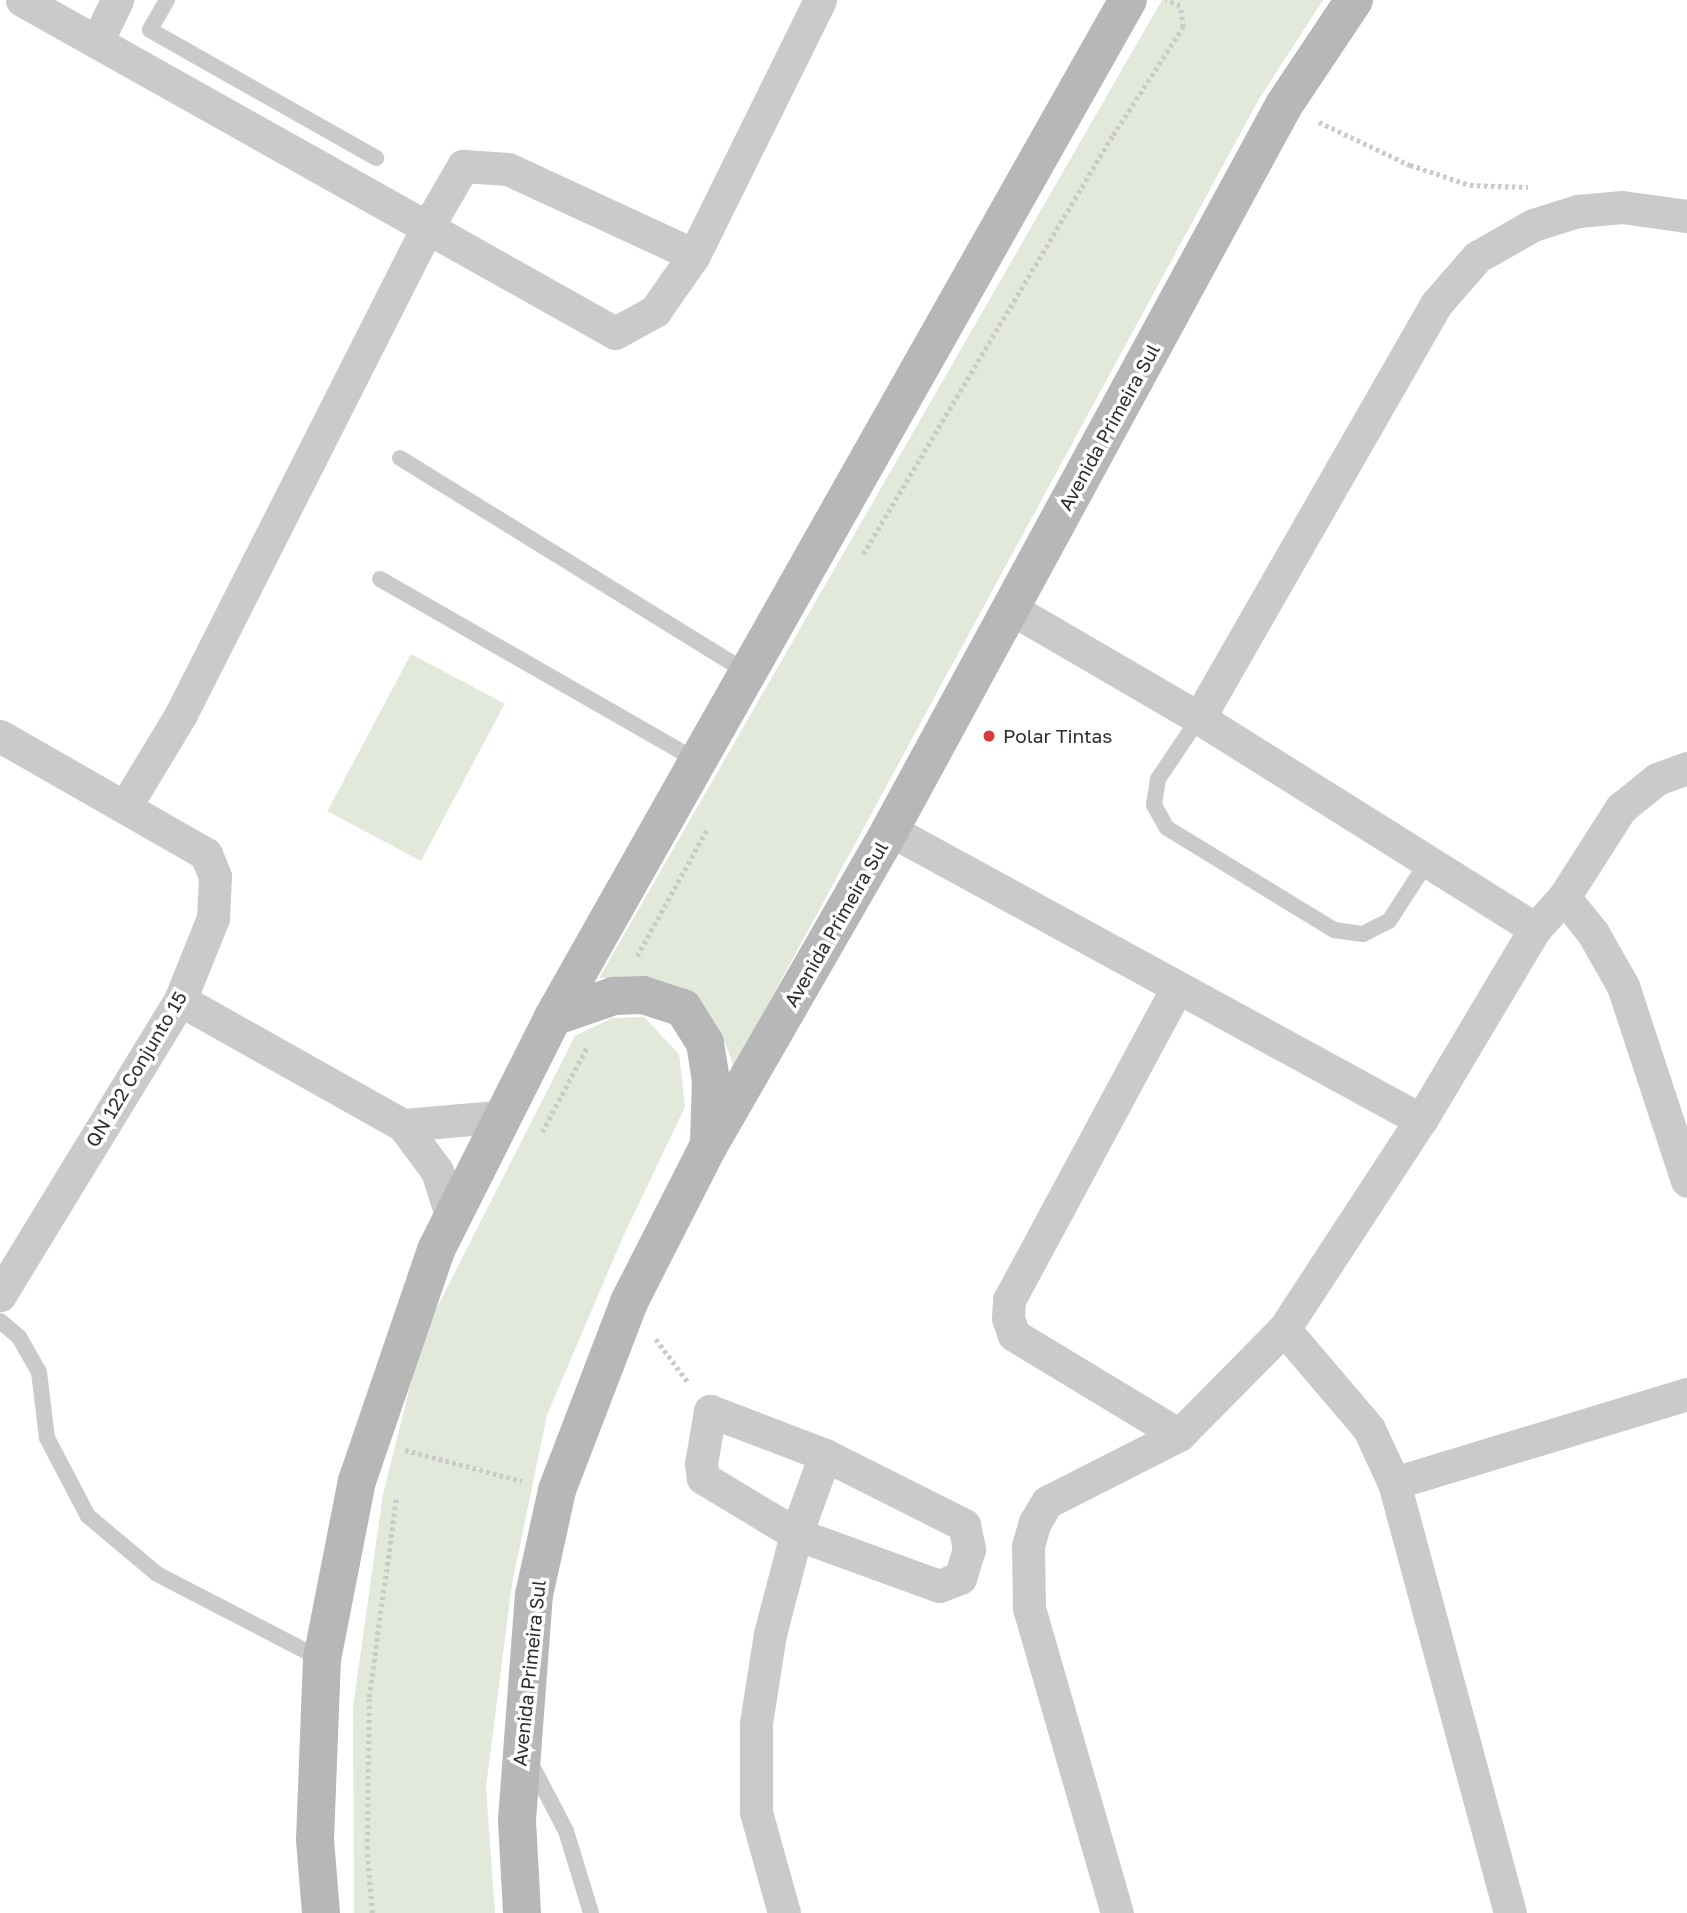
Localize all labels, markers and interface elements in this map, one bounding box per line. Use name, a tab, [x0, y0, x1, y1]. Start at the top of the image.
street label: Avenida Primeira Sul	[1054, 340, 1164, 514]
place label: Polar Tintas	[1003, 725, 1112, 747]
marker: Polar Tintas	[981, 728, 997, 744]
street label: Avenida Primeira Sul	[779, 837, 893, 1011]
street label: QN 122 Conjunto 15	[81, 987, 191, 1151]
street label: Avenida Primeira Sul	[508, 1579, 550, 1767]

